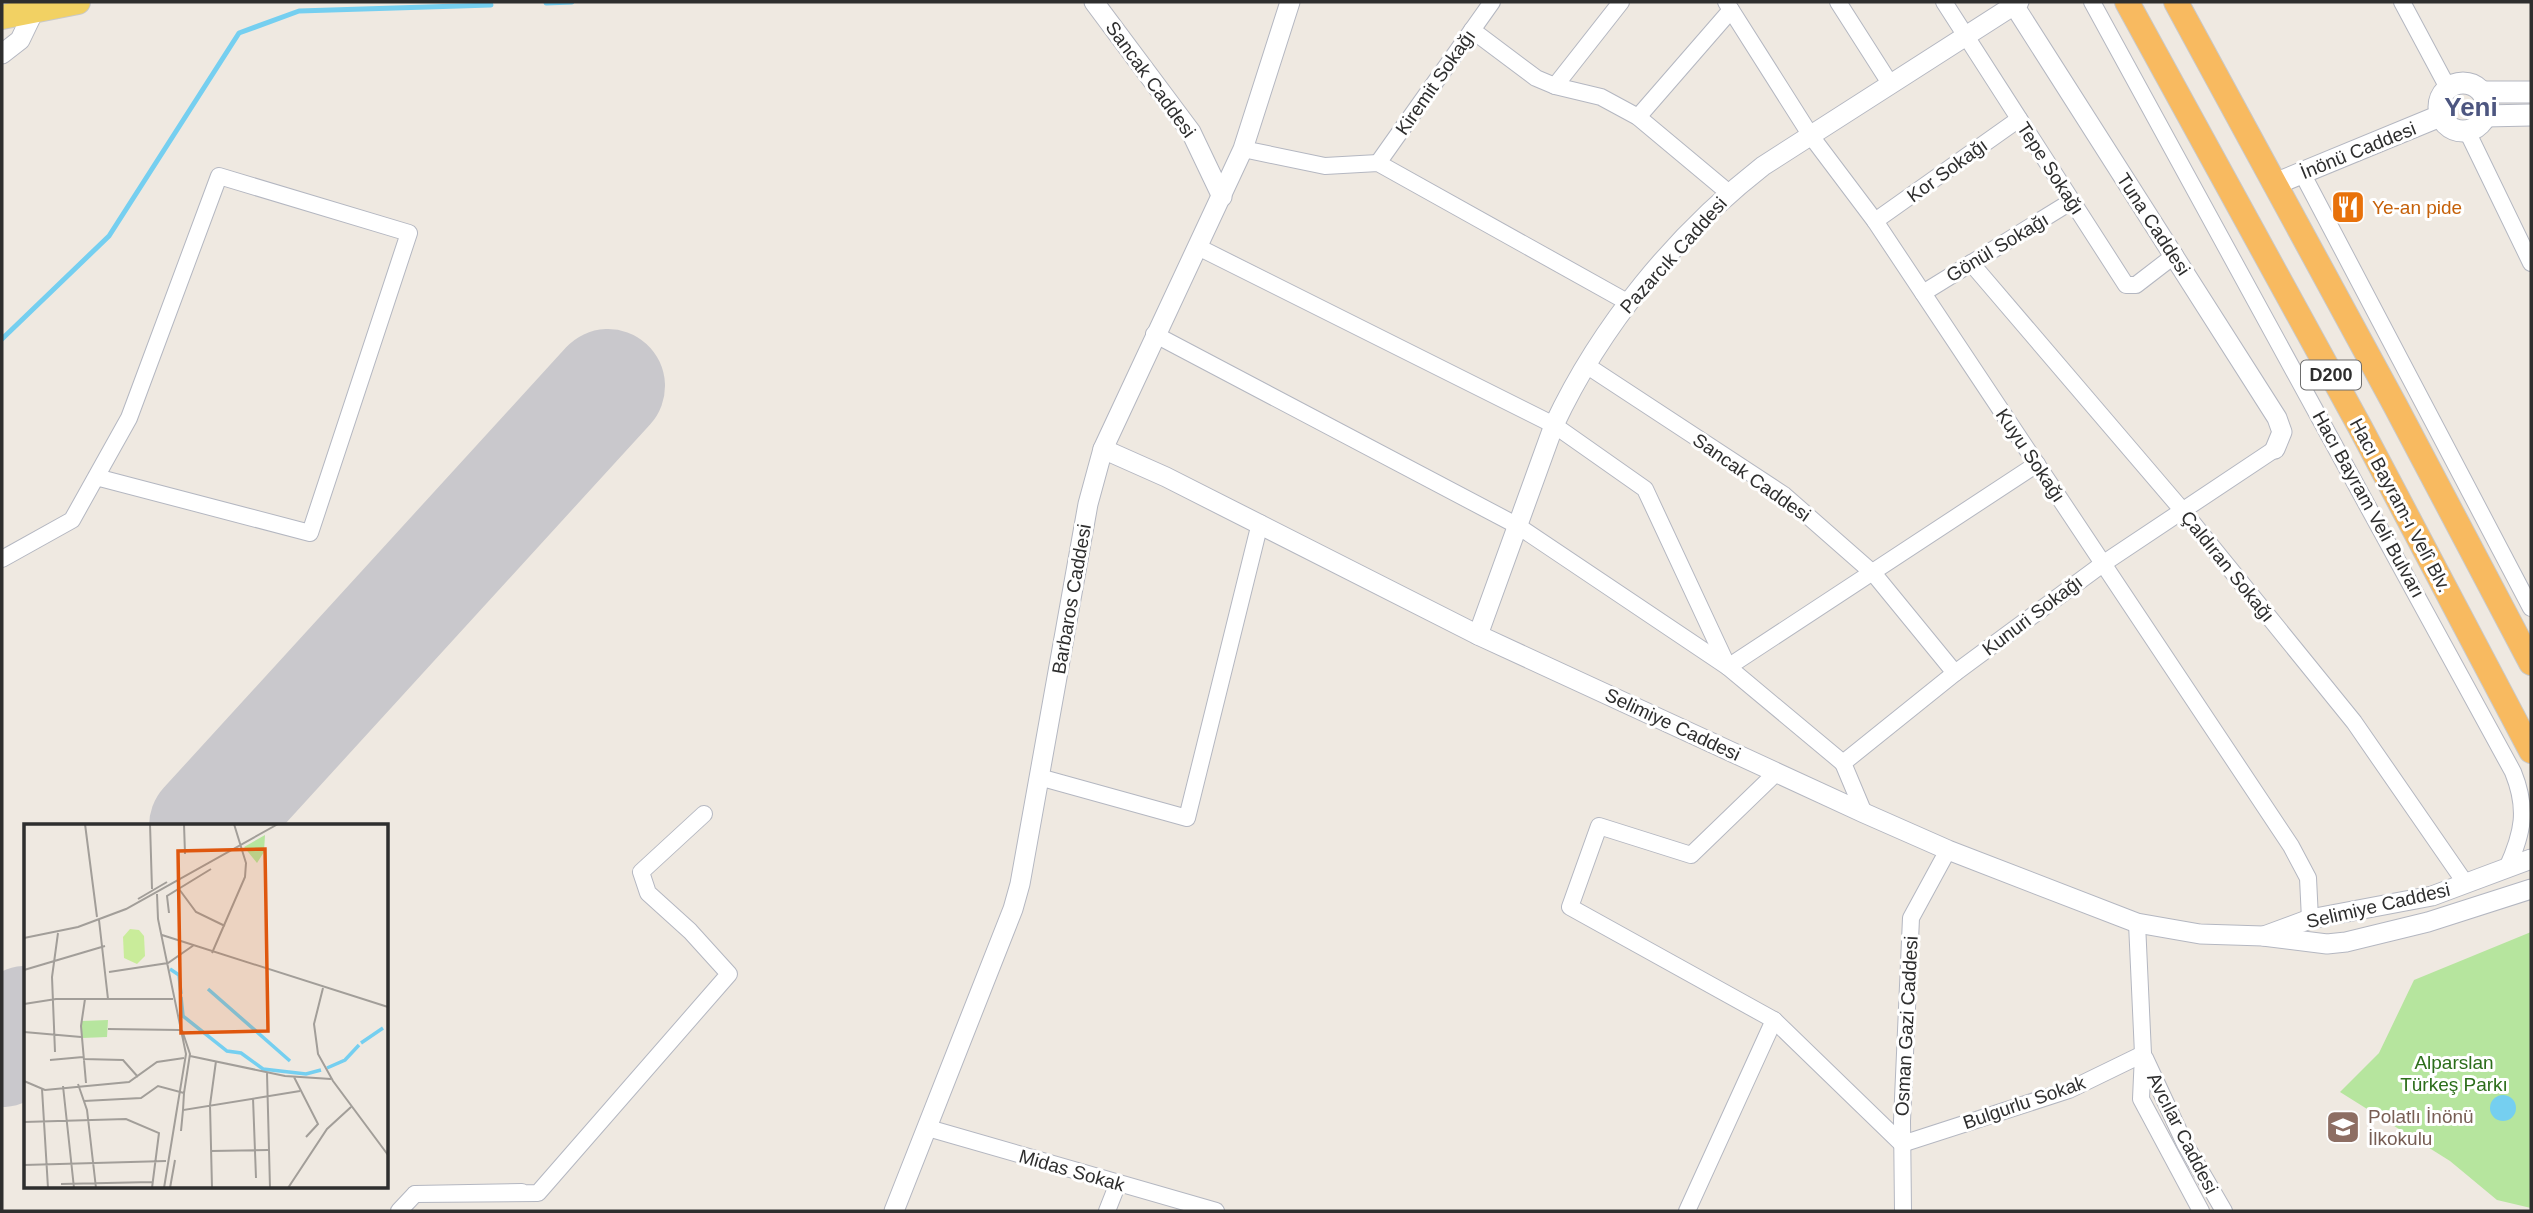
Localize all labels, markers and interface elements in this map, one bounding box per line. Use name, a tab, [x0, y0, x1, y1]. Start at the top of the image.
street label: Sancak Caddesi	[1101, 17, 1200, 141]
street label: Kiremit Sokağı	[1391, 26, 1479, 139]
district label: Yeni	[2444, 92, 2498, 122]
street label: Tepe Sokağı	[2013, 118, 2088, 218]
street label: İnönü Caddesi	[2297, 118, 2419, 183]
street label: Kor Sokağı	[1903, 134, 1991, 207]
street label: Tuna Caddesi	[2113, 169, 2194, 279]
restaurant icon: Ye-an pide	[2329, 188, 2367, 226]
street label: Pazarcık Caddesi	[1616, 193, 1731, 318]
place label: Ye-an pide	[2372, 197, 2462, 218]
street label: Gönül Sokağı	[1943, 209, 2052, 286]
road number: D200	[2301, 360, 2361, 390]
street label: Kuyu Sokağı	[1992, 405, 2069, 506]
street label: Hacı Bayram Veli Bulvarı	[2308, 407, 2429, 601]
street label: Hacı Bayram-ı Velî Blv.	[2346, 415, 2455, 596]
street label: Sancak Caddesi	[1689, 429, 1814, 526]
street label: Çaldıran Sokağı	[2177, 507, 2279, 626]
street label: Barbaros Caddesi	[1048, 522, 1095, 676]
street label: Kunuri Sokağı	[1978, 571, 2086, 660]
street label: Selimiye Caddesi	[1602, 684, 1744, 765]
inset map	[24, 824, 388, 1188]
street label: Selimiye Caddesi	[2304, 879, 2452, 932]
street label: Osman Gazi Caddesi	[1891, 935, 1922, 1117]
park label: Alparslan Türkeş Parkı	[2400, 1052, 2508, 1095]
street label: Avcılar Caddesi	[2143, 1069, 2222, 1197]
street label: Bulgurlu Sokak	[1960, 1072, 2088, 1133]
place label: Polatlı İnönü İlkokulu	[2368, 1106, 2474, 1149]
school or university icon: Polatlı İnönü İlkokulu	[2324, 1108, 2362, 1146]
street label: Midas Sokak	[1017, 1145, 1128, 1196]

